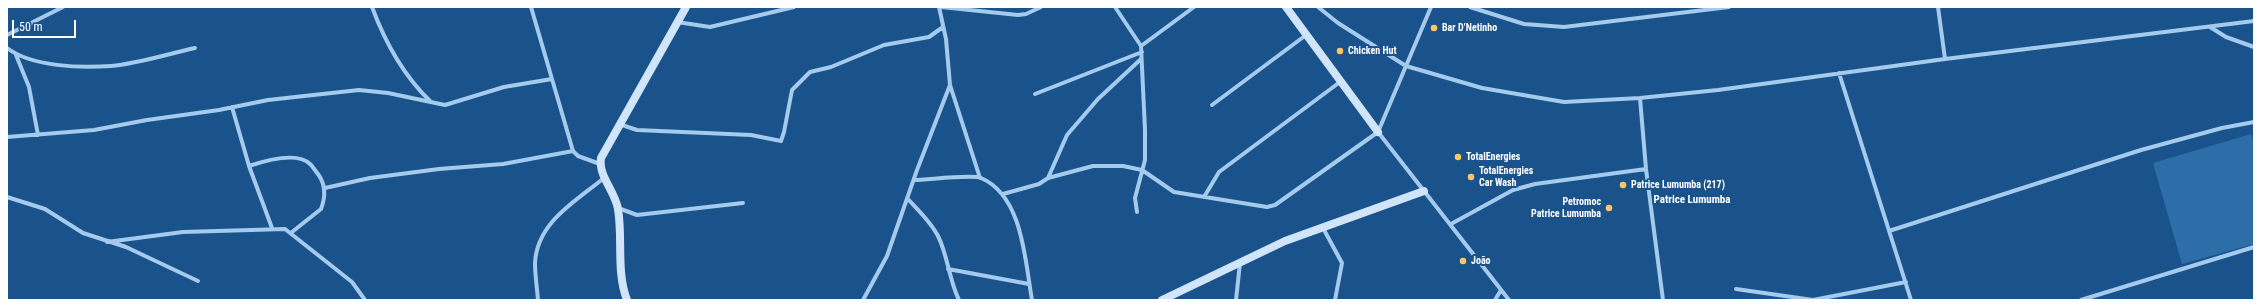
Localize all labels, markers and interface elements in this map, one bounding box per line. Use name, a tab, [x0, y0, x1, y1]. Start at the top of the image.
scale bar	[14, 12, 78, 38]
text: 50 m	[19, 20, 43, 34]
place label: Bar D’Netinho	[1442, 22, 1497, 34]
marker: Bar D’Netinho	[1429, 23, 1439, 33]
place label: Chicken Hut	[1348, 45, 1397, 57]
marker: Chicken Hut	[1335, 46, 1345, 56]
place label: TotalEnergies	[1466, 151, 1520, 163]
marker: TotalEnergies	[1453, 152, 1463, 162]
place label: TotalEnergies Car Wash	[1479, 165, 1533, 188]
marker: TotalEnergies Car Wash	[1466, 172, 1476, 182]
place label: Patrice Lumumba (217)	[1631, 179, 1725, 191]
marker: Patrice Lumumba (217)	[1618, 180, 1628, 190]
district label: Patrice Lumumba	[1654, 193, 1730, 207]
place label: Petromoc Patrice Lumumba	[1531, 196, 1601, 220]
marker: Petromoc Patrice Lumumba	[1604, 203, 1614, 213]
place label: João	[1471, 255, 1491, 267]
marker: João	[1458, 256, 1468, 266]

